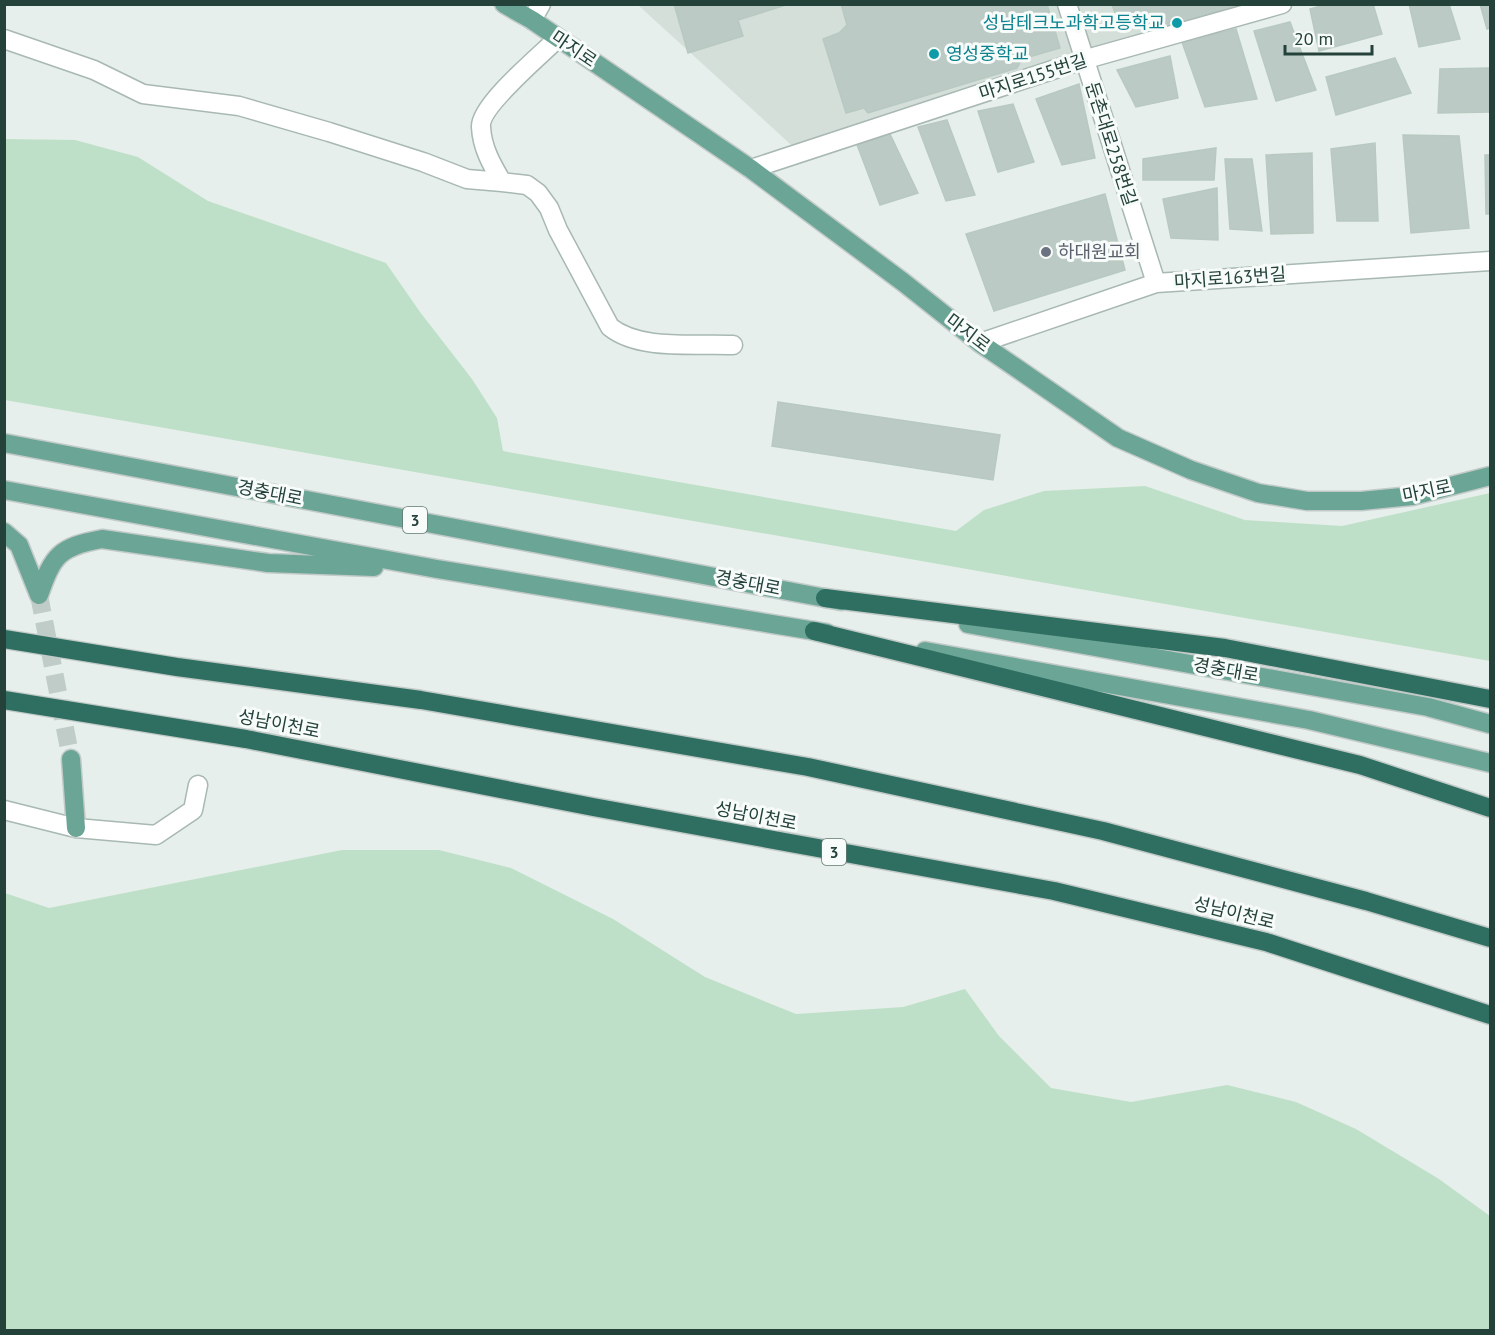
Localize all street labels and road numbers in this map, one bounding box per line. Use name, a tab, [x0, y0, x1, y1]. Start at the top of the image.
street label: 마지로	[547, 25, 601, 72]
street label: 마지로155번길	[976, 48, 1090, 105]
street label: 둔촌대로258번길	[1081, 79, 1142, 209]
street label: 마지로163번길	[1173, 262, 1287, 293]
street label: 마지로	[942, 308, 995, 357]
street label: 마지로	[1400, 474, 1454, 507]
street label: 경충대로	[235, 475, 305, 510]
road number: 3	[403, 507, 427, 533]
street label: 경충대로	[713, 565, 783, 600]
street label: 경충대로	[1191, 652, 1261, 687]
street label: 성남이천로	[236, 704, 322, 743]
street label: 성남이천로	[713, 796, 799, 835]
road number: 3	[822, 839, 846, 865]
street label: 성남이천로	[1191, 891, 1277, 934]

